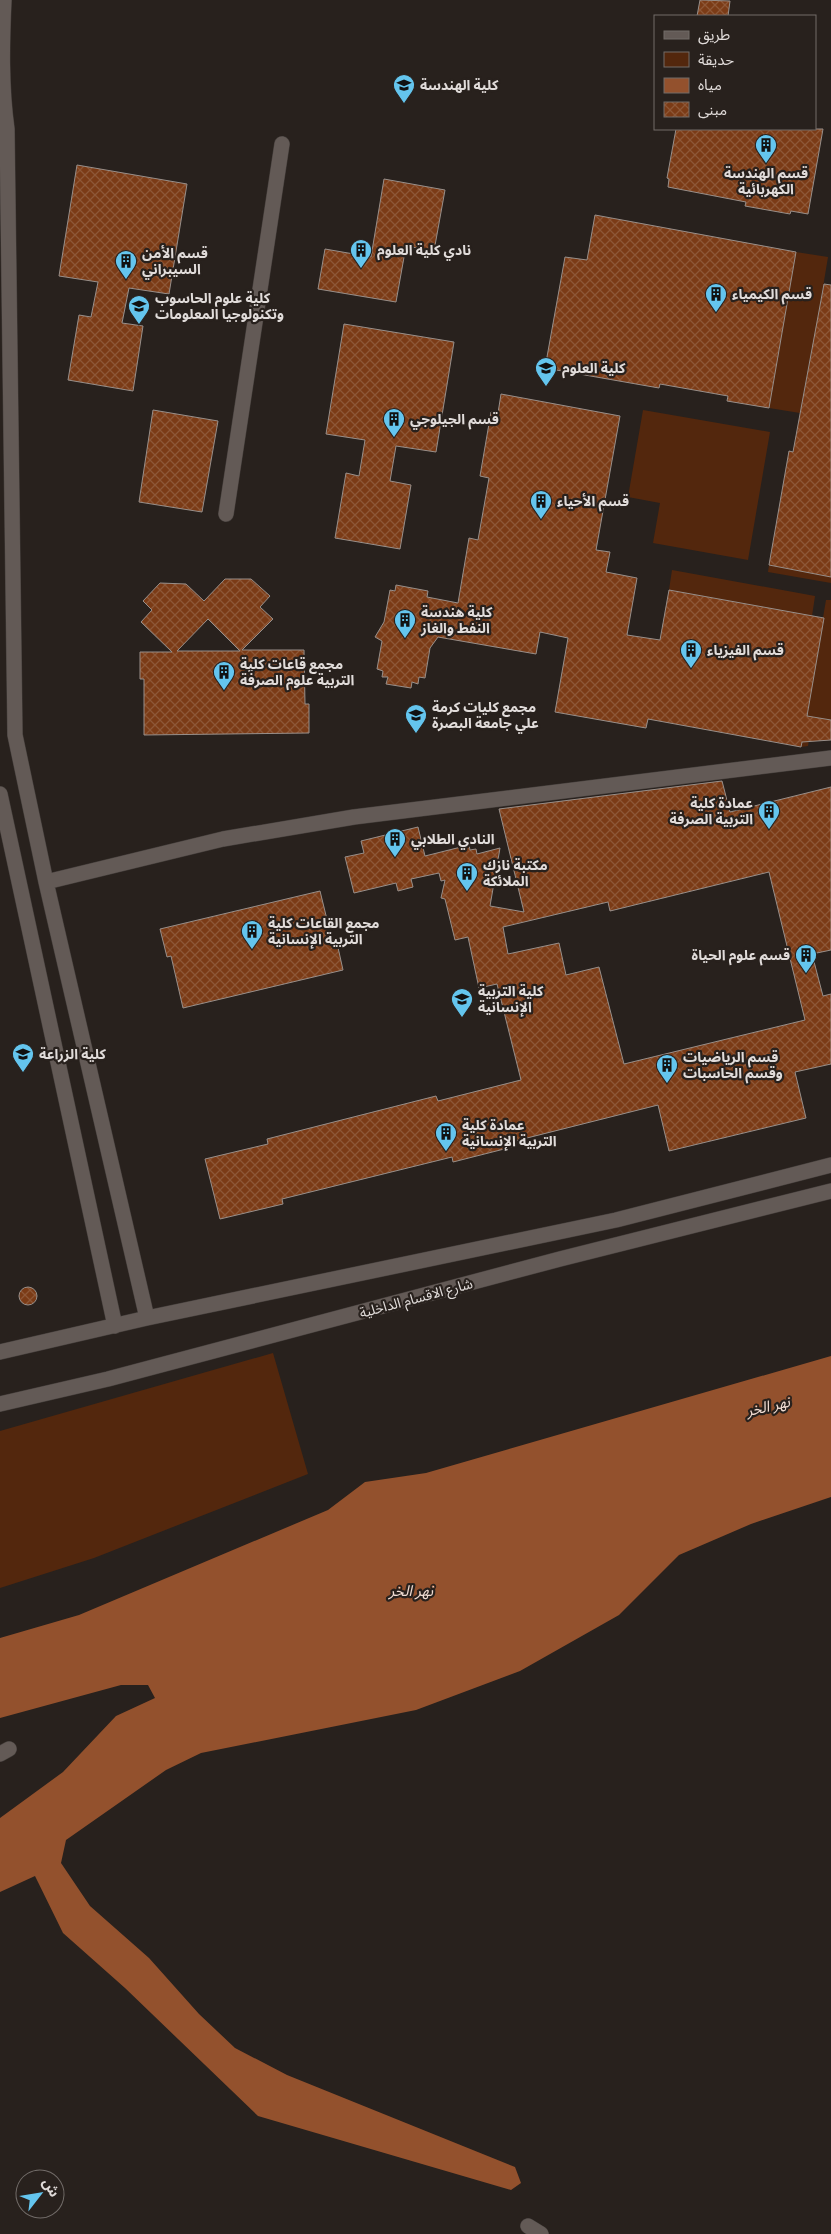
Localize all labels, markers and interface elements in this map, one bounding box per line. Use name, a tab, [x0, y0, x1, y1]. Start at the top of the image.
legend	[654, 15, 816, 130]
text: طريق	[698, 26, 730, 45]
text: حديقة	[698, 51, 734, 68]
school or university icon: كلية الهندسة	[392, 73, 416, 104]
text: مياه	[698, 76, 722, 93]
place label: كلية الهندسة	[420, 77, 499, 93]
text: مبنى	[698, 101, 727, 119]
building icon: قسم الهندسة الكهربائية	[754, 133, 778, 164]
place label: قسم الهندسة الكهربائية	[724, 165, 808, 198]
building icon: نادي كلية العلوم	[349, 238, 373, 269]
place label: نادي كلية العلوم	[377, 242, 471, 261]
place label: قسم الأمن السيبراني	[142, 245, 208, 280]
building icon: قسم الأمن السيبراني	[114, 249, 138, 280]
building icon: قسم الكيمياء	[704, 282, 728, 313]
place label: قسم الكيمياء	[732, 286, 812, 305]
place label: كلية علوم الحاسوب وتكنولوجيا المعلومات	[155, 290, 284, 322]
school or university icon: كلية علوم الحاسوب وتكنولوجيا المعلومات	[127, 294, 151, 325]
school or university icon: كلية العلوم	[534, 356, 558, 387]
place label: كلية العلوم	[562, 360, 626, 379]
building icon: قسم الجيلوجي	[382, 407, 406, 438]
place label: قسم الجيلوجي	[410, 411, 499, 430]
building icon: قسم الأحياء	[529, 489, 553, 520]
place label: قسم الأحياء	[557, 493, 629, 512]
place label: كلية هندسة النفط والغاز	[420, 604, 493, 637]
building icon: كلية هندسة النفط والغاز	[393, 608, 417, 639]
building icon: قسم الفيزياء	[679, 638, 703, 669]
place label: قسم الفيزياء	[707, 642, 784, 661]
place label: مجمع قاعات كلية التربية علوم الصرفة	[240, 656, 354, 691]
building icon: مجمع قاعات كلية التربية علوم الصرفة	[212, 660, 236, 691]
place label: مجمع كليات كرمة علي جامعة البصرة	[432, 699, 539, 734]
school or university icon: مجمع كليات كرمة علي جامعة البصرة	[404, 703, 428, 734]
place label: عمادة كلية التربية الصرفة	[670, 795, 753, 828]
building icon: عمادة كلية التربية الصرفة	[757, 799, 781, 830]
building icon: النادي الطلابي	[383, 827, 407, 858]
place label: النادي الطلابي	[411, 831, 495, 850]
place label: مكتبة نازك الملائكة	[483, 857, 548, 889]
building icon: مكتبة نازك الملائكة	[455, 861, 479, 892]
place label: مجمع القاعات كلية التربية الإنسانية	[268, 915, 379, 949]
building icon: مجمع القاعات كلية التربية الإنسانية	[240, 919, 264, 950]
building icon: قسم علوم الحياة	[794, 943, 818, 974]
place label: قسم علوم الحياة	[692, 947, 790, 966]
place label: كلية التربية الإنسانية	[478, 983, 544, 1017]
school or university icon: كلية التربية الإنسانية	[450, 987, 474, 1018]
school or university icon: كلية الزراعة	[11, 1042, 35, 1073]
place label: كلية الزراعة	[39, 1046, 107, 1063]
place label: قسم الرياضيات وقسم الحاسبات	[683, 1049, 783, 1084]
building icon: قسم الرياضيات وقسم الحاسبات	[655, 1053, 679, 1084]
place label: عمادة كلية التربية الإنسانية	[462, 1117, 557, 1151]
building icon: عمادة كلية التربية الإنسانية	[434, 1121, 458, 1152]
street label: شارع الاقسام الداخلية	[358, 1275, 475, 1324]
water label: نهر الخر	[744, 1392, 793, 1420]
water label: نهر الخر	[388, 1582, 435, 1600]
north arrow	[15, 2169, 65, 2219]
text: ش	[39, 2175, 63, 2200]

